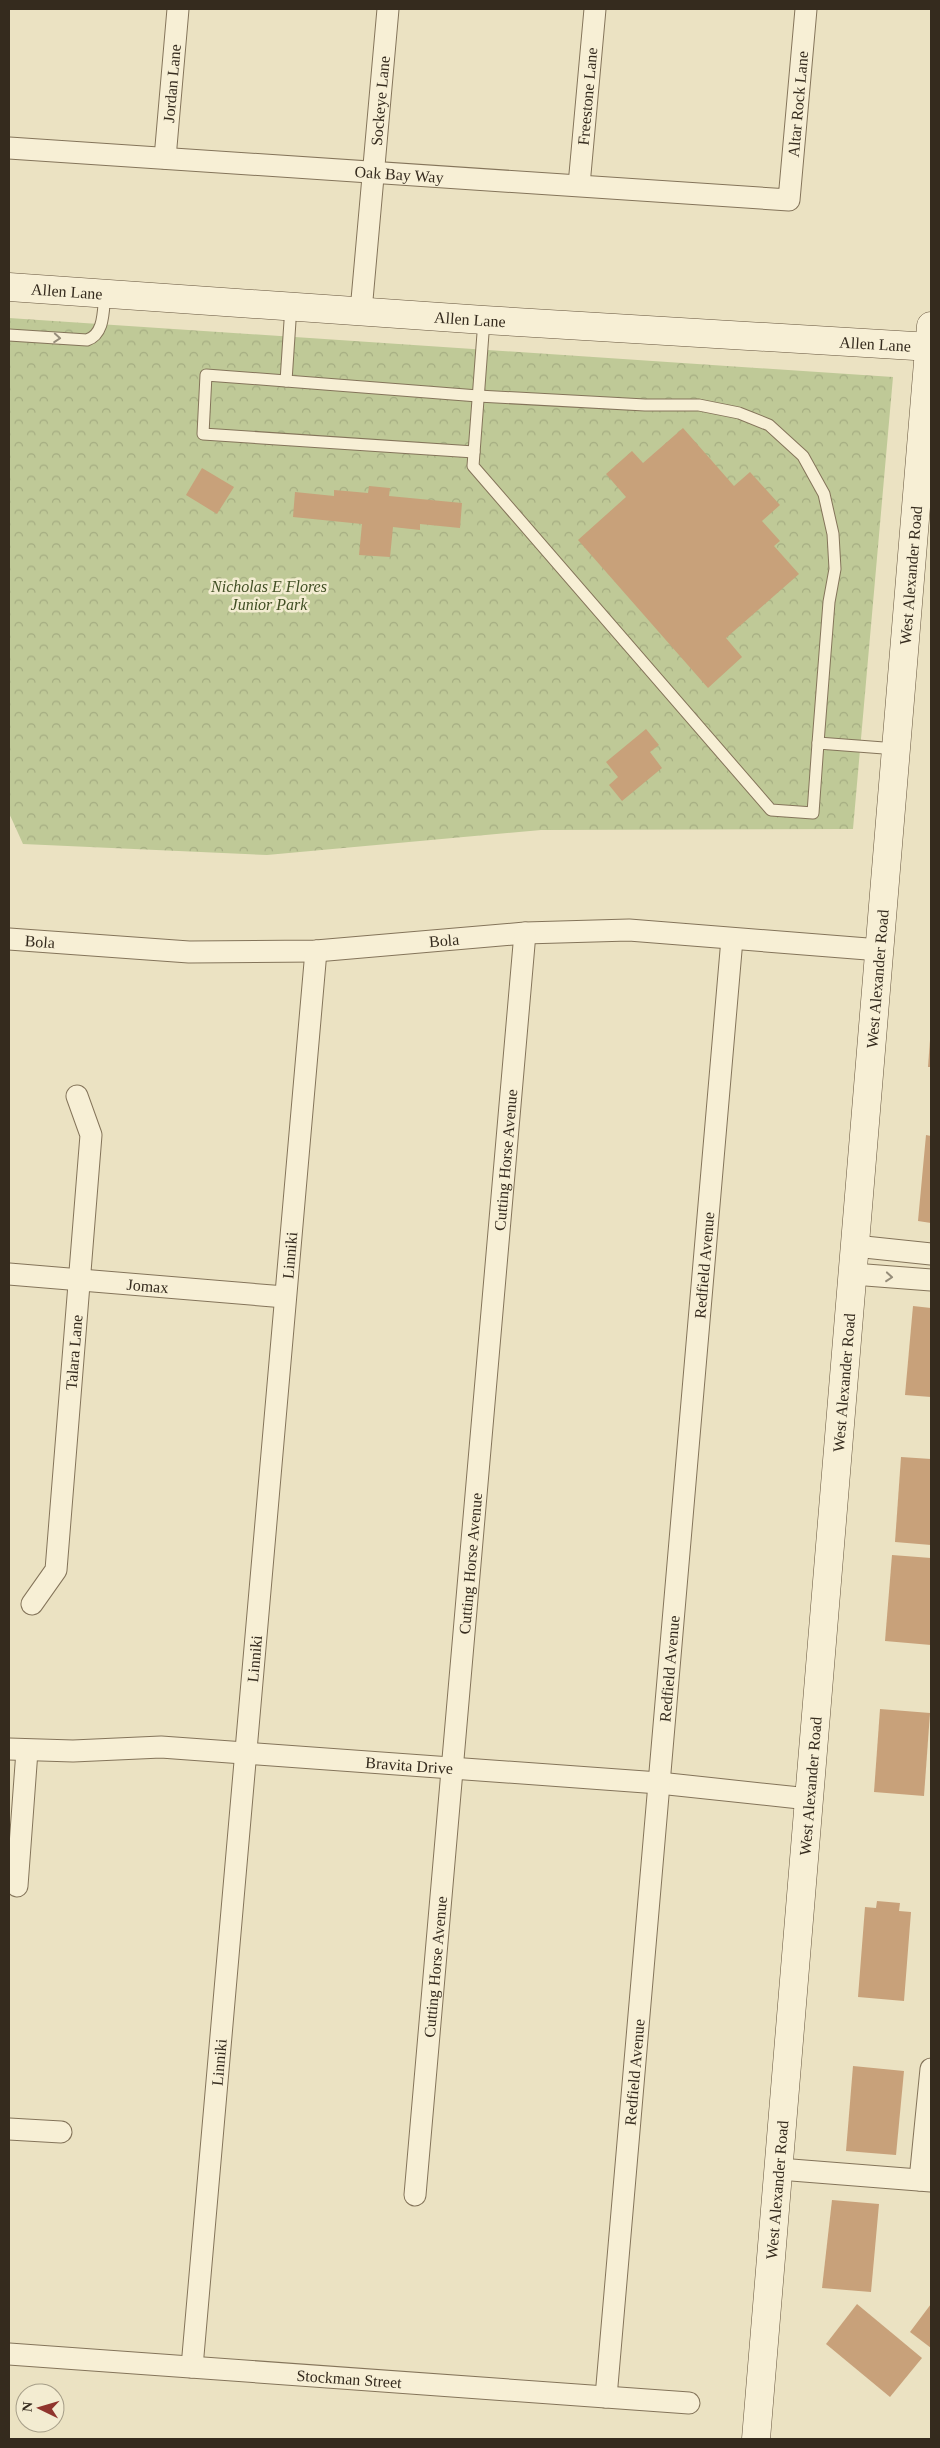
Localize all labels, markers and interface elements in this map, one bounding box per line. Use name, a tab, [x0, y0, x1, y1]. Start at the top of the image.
street label: Jordan Lane	[160, 43, 183, 123]
street label: Freestone Lane	[574, 47, 600, 146]
street label: Altar Rock Lane	[784, 50, 811, 158]
street label: Sockeye Lane	[367, 55, 392, 147]
street label: Oak Bay Way	[354, 163, 444, 186]
street label: Allen Lane	[31, 280, 103, 302]
street label: Allen Lane	[434, 308, 506, 330]
one-way arrow	[54, 333, 62, 344]
street label: Allen Lane	[839, 333, 911, 354]
street label: West Alexander Road	[896, 505, 925, 645]
park label: Nicholas E Flores Junior Park	[210, 578, 327, 613]
street label: West Alexander Road	[863, 909, 891, 1049]
street label: Bola	[428, 930, 460, 950]
street label: Bola	[24, 932, 56, 951]
street label: Cutting Horse Avenue	[491, 1088, 520, 1231]
street label: Redfield Avenue	[691, 1211, 717, 1319]
street label: Linniki	[279, 1230, 300, 1279]
one-way arrow	[885, 1271, 893, 1282]
street label: Jomax	[126, 1275, 169, 1296]
street label: West Alexander Road	[829, 1313, 858, 1453]
street label: Talara Lane	[62, 1314, 85, 1391]
street label: Cutting Horse Avenue	[455, 1492, 485, 1635]
street label: Redfield Avenue	[656, 1615, 682, 1723]
street label: Linniki	[244, 1634, 265, 1683]
street label: West Alexander Road	[796, 1716, 824, 1856]
street label: Bravita Drive	[365, 1753, 454, 1777]
street label: Cutting Horse Avenue	[420, 1895, 450, 2038]
street label: Redfield Avenue	[621, 2018, 647, 2126]
street label: Linniki	[208, 2037, 229, 2086]
street label: West Alexander Road	[762, 2120, 791, 2260]
street label: Stockman Street	[296, 2366, 403, 2391]
north arrow	[15, 2383, 65, 2433]
text: N	[20, 2401, 35, 2413]

